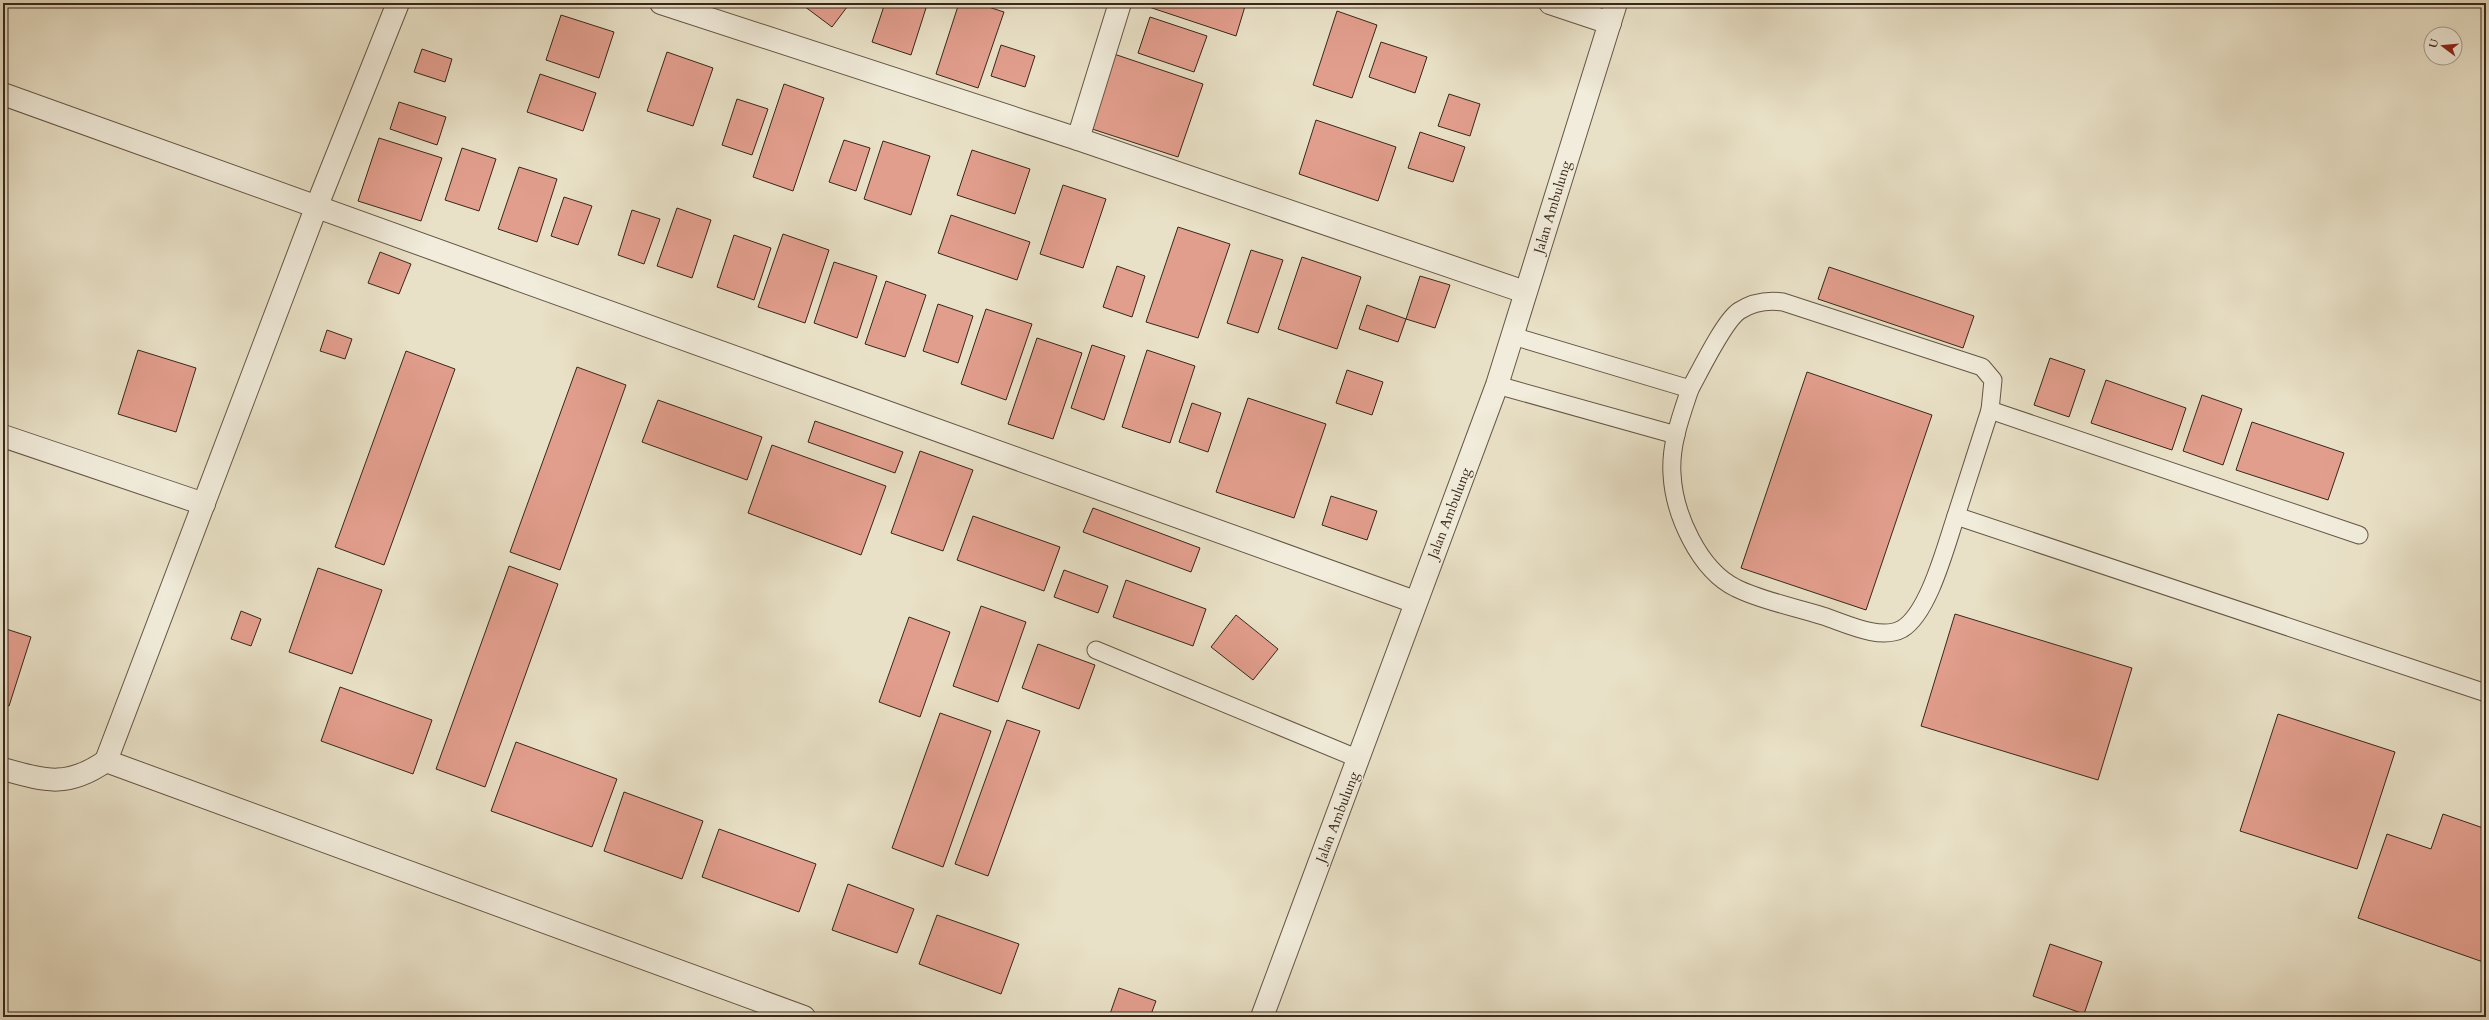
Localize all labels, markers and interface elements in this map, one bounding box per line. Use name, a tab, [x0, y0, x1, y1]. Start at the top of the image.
north arrow	[2423, 26, 2463, 66]
text: U	[2425, 37, 2442, 50]
street label: Jalan Ambulung	[1529, 158, 1576, 258]
street label: Jalan Ambulung	[1423, 465, 1476, 563]
street label: Jalan Ambulung	[1311, 769, 1364, 867]

